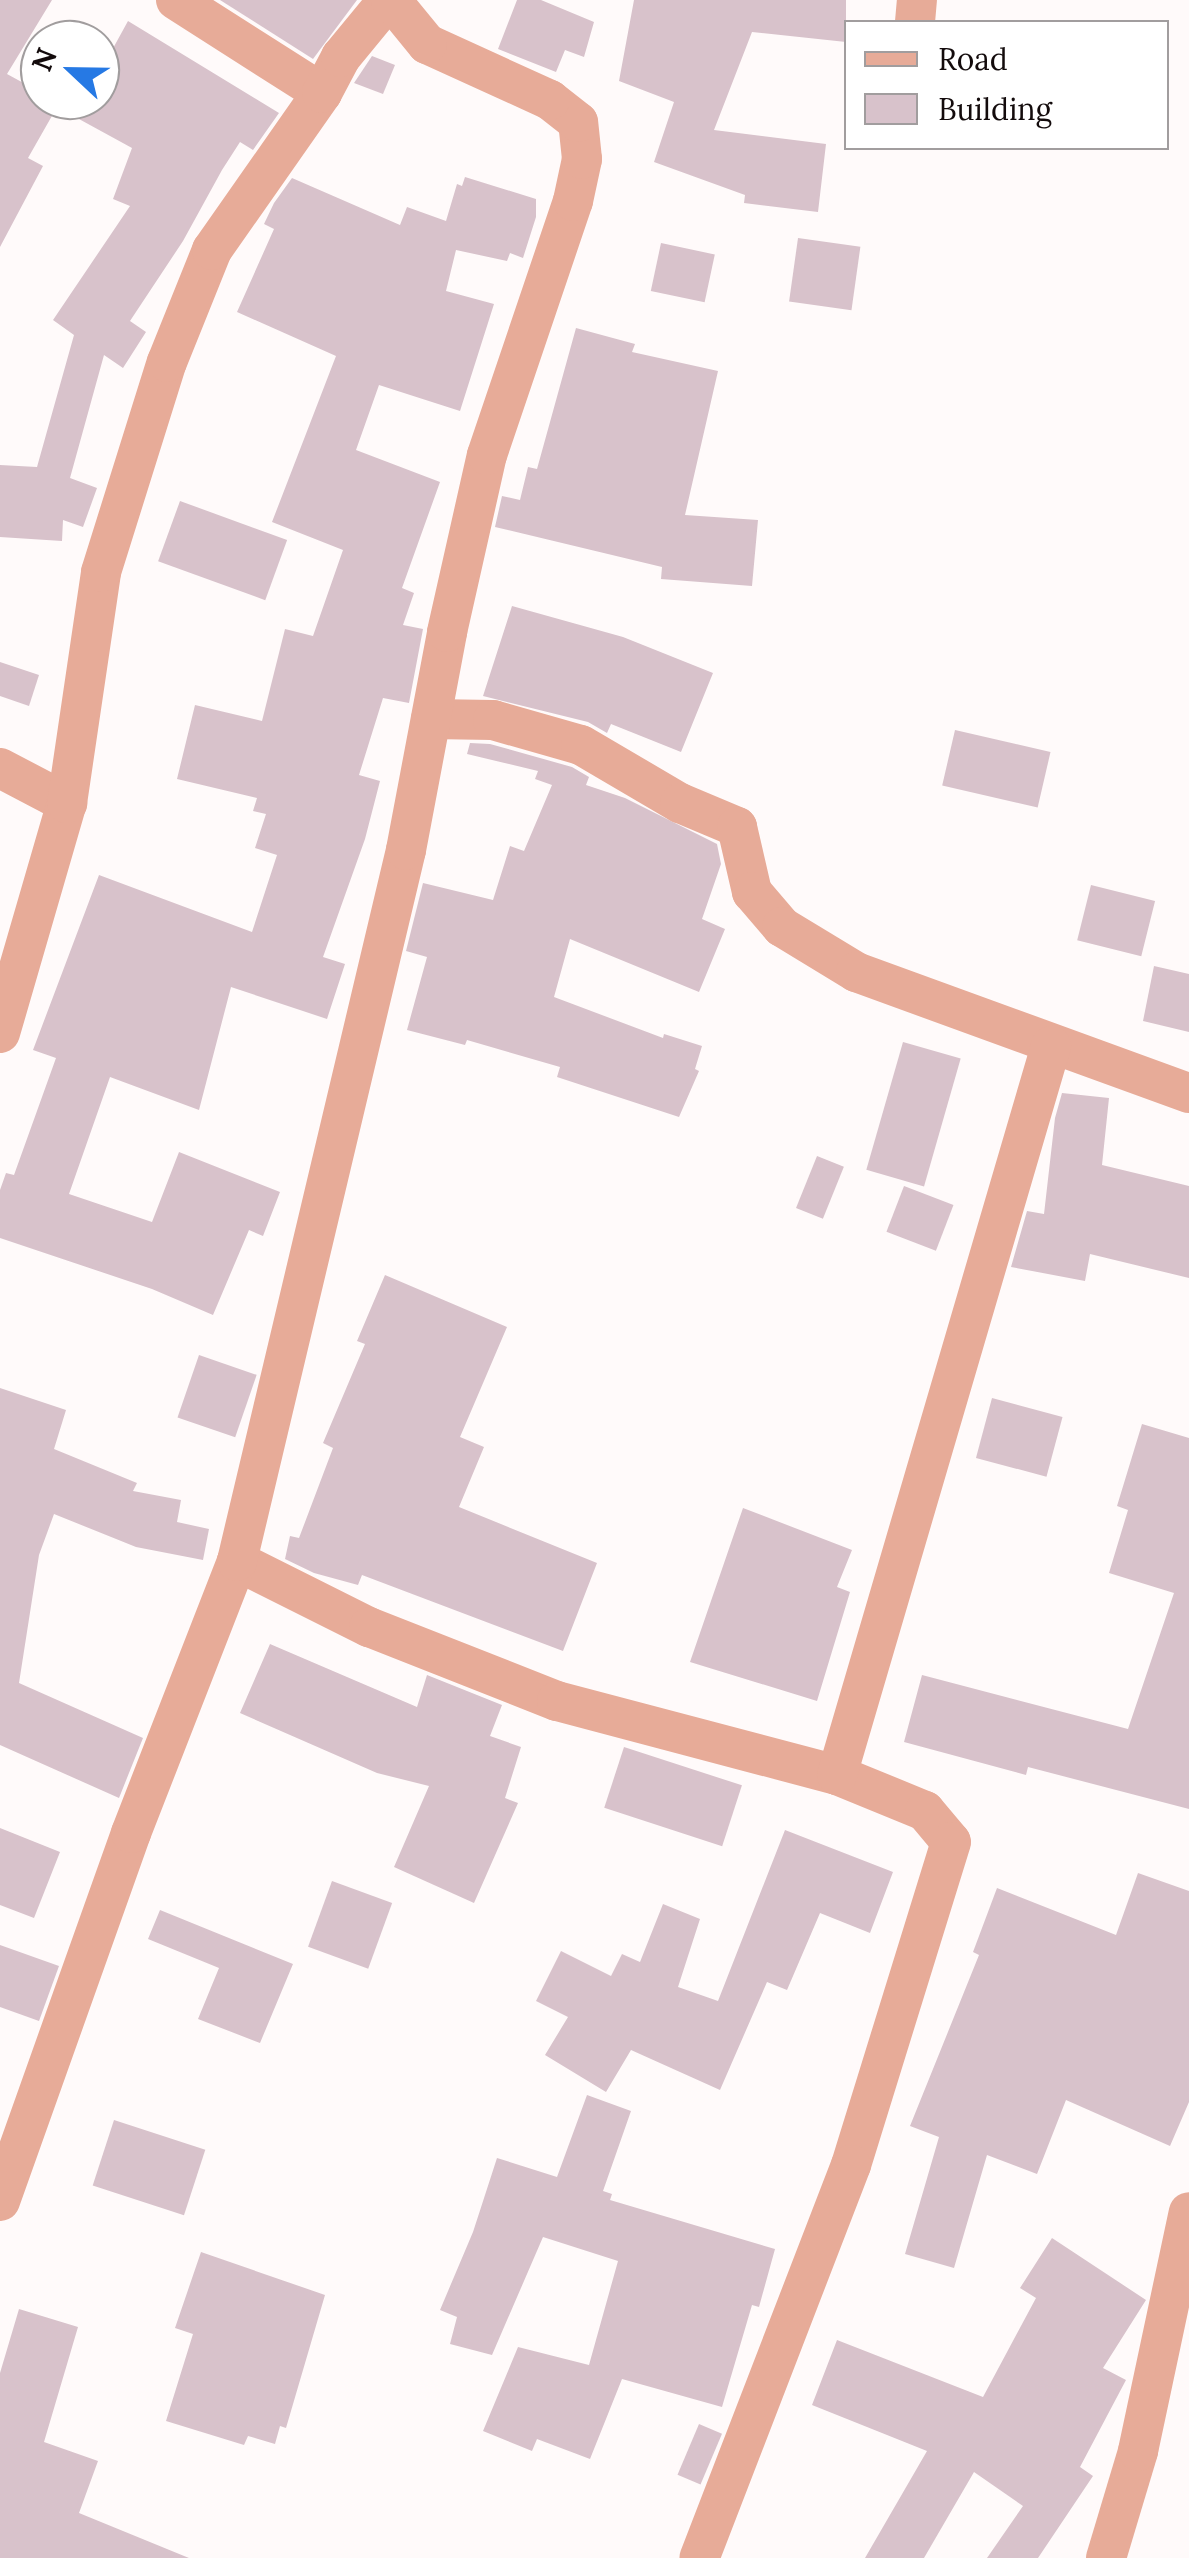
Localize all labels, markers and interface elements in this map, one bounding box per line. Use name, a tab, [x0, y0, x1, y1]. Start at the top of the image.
north arrow	[20, 20, 120, 120]
legend	[844, 20, 1169, 150]
text: Road	[938, 40, 1008, 78]
text: N	[23, 43, 65, 76]
text: Building	[938, 90, 1052, 128]

